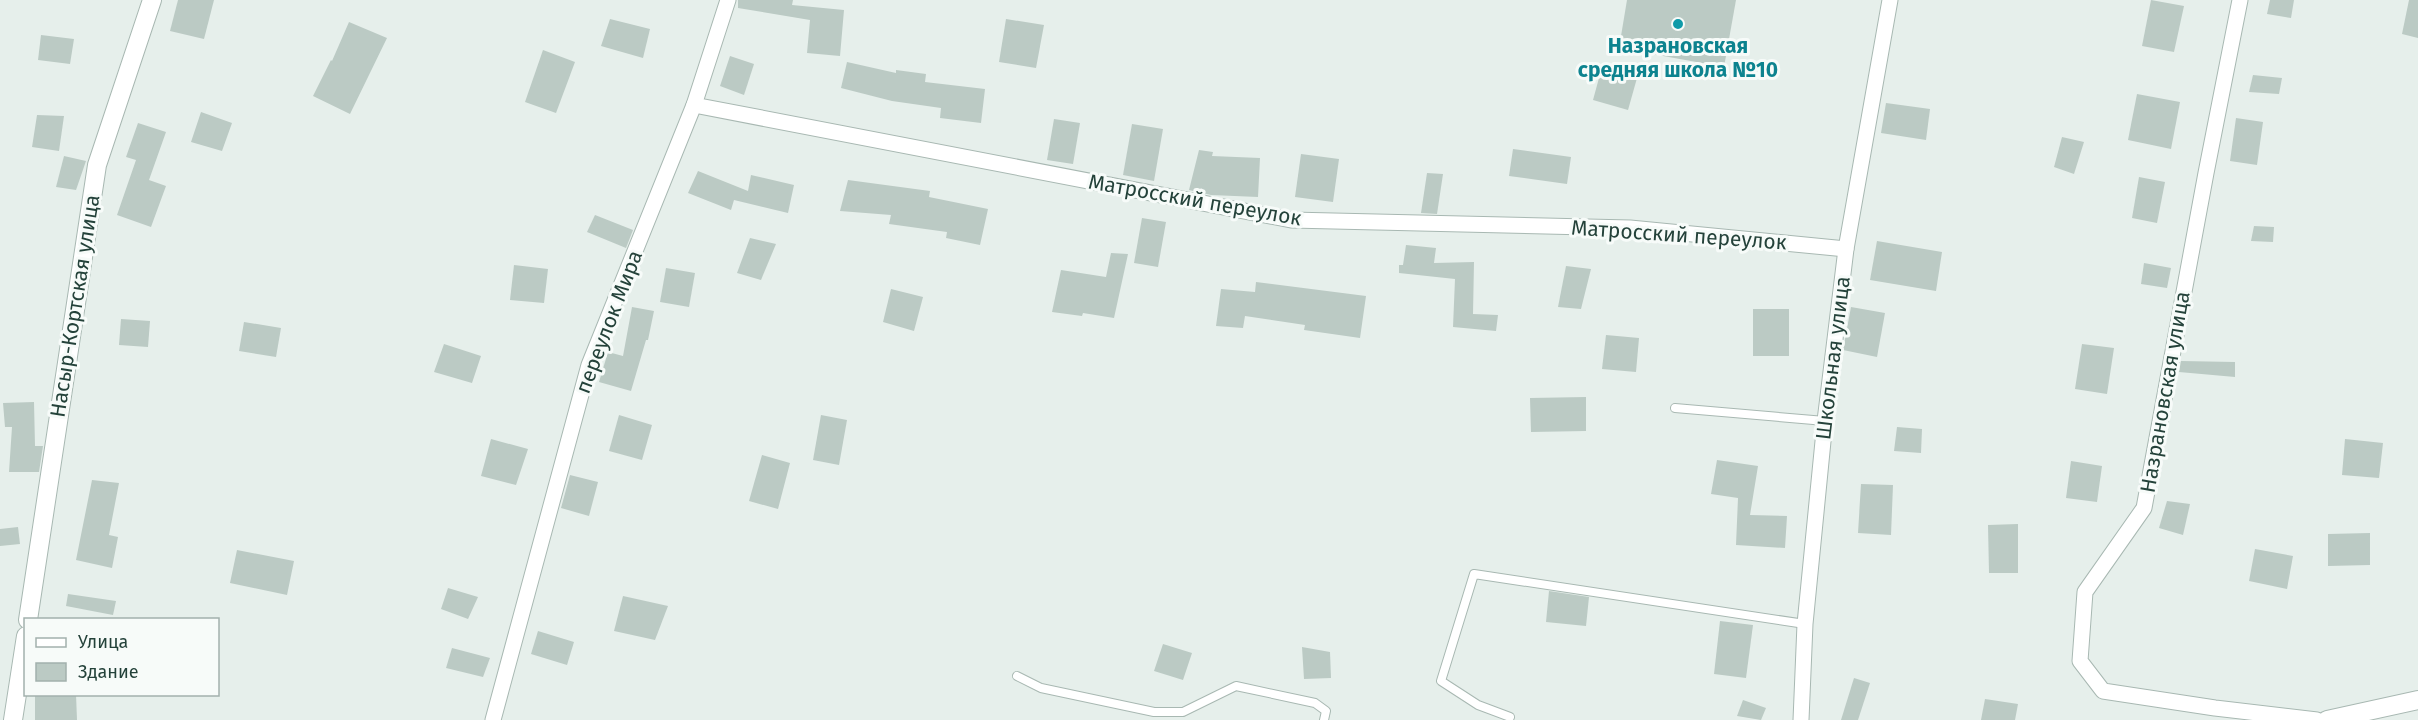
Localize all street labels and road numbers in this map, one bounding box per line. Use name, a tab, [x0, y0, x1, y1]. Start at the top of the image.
street label: Матросский переулок	[1086, 168, 1304, 232]
street label: Насыр-Кортская улица	[45, 193, 105, 419]
street label: Матросский переулок	[1570, 215, 1788, 256]
street label: переулок Мира	[570, 247, 648, 397]
street label: Школьная улица	[1810, 275, 1856, 441]
street label: Назрановская улица	[2134, 289, 2196, 495]

